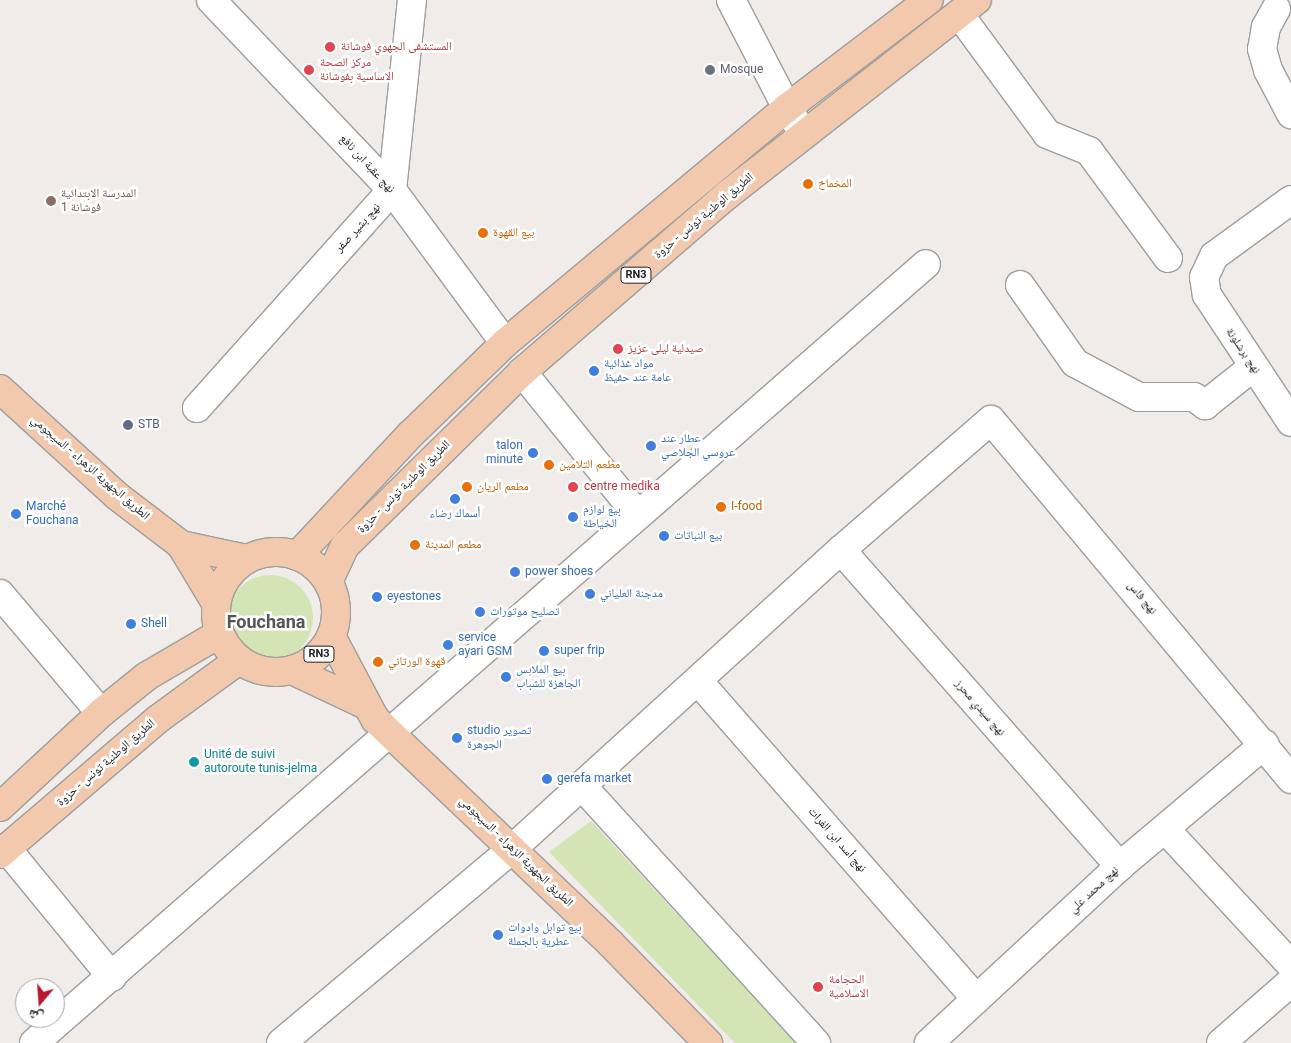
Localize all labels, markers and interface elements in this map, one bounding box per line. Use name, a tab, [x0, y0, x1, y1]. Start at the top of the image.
marker: المستشفى الجهوي فوشانة	[323, 40, 337, 54]
place label: المستشفى الجهوي فوشانة	[341, 40, 452, 54]
place label: مركز الصحة الاساسية بفوشانة	[320, 56, 394, 84]
marker: مركز الصحة الاساسية بفوشانة	[302, 63, 316, 77]
place label: Mosque	[720, 63, 763, 77]
marker: Mosque	[704, 64, 716, 76]
street label: نهج عقبة ابن نافع	[336, 132, 398, 196]
street label: الطريق الوطنية تونس - حزوة	[651, 170, 757, 262]
place label: المخماخ	[818, 177, 852, 191]
marker: المخماخ	[802, 178, 814, 190]
place label: المدرسة الابتدائية فوشانة 1	[61, 187, 136, 215]
marker: المدرسة الابتدائية فوشانة 1	[45, 195, 57, 207]
street label: نهج بشير صفر	[332, 200, 384, 256]
place label: بيع القهوة	[493, 226, 534, 240]
marker: بيع القهوة	[477, 227, 489, 239]
road number: RN3	[620, 266, 652, 284]
street label: نهج برشلونة	[1222, 325, 1264, 377]
place label: صيدلية ليلى عزيز	[628, 342, 704, 356]
marker: صيدلية ليلى عزيز	[612, 343, 624, 355]
place label: مواد غذائية عامة عند حفيظ	[604, 357, 671, 385]
marker: مواد غذائية عامة عند حفيظ	[588, 365, 600, 377]
street label: الطريق الجهوية الزهراء - السيجومي	[28, 413, 152, 523]
place label: STB	[138, 418, 160, 432]
marker: STB	[122, 419, 134, 431]
place label: عطار عند عروسي الجلاصي	[661, 432, 735, 460]
street label: الطريق الوطنية تونس - حزوة	[355, 438, 453, 536]
place label: talon minute	[486, 439, 523, 467]
marker: عطار عند عروسي الجلاصي	[645, 440, 657, 452]
marker: talon minute	[527, 447, 539, 459]
place label: مطعم التلامين	[559, 458, 620, 472]
marker: مطعم التلامين	[543, 459, 555, 471]
place label: مطعم الريان	[477, 480, 529, 494]
marker: centre medika	[566, 480, 580, 494]
place label: centre medika	[584, 480, 660, 494]
marker: مطعم الريان	[461, 481, 473, 493]
marker: أسماك رضاء	[449, 493, 461, 505]
place label: Marché Fouchana	[26, 500, 79, 528]
place label: I-food	[731, 500, 762, 514]
marker: I-food	[715, 501, 727, 513]
place label: بيع لوازم الخياطة	[583, 503, 621, 531]
place label: أسماك رضاء	[430, 507, 480, 521]
marker: Marché Fouchana	[10, 508, 22, 520]
marker: بيع لوازم الخياطة	[567, 511, 579, 523]
place label: بيع النباتات	[674, 529, 722, 543]
marker: بيع النباتات	[658, 530, 670, 542]
place label: مطعم المدينة	[425, 538, 481, 552]
marker: مطعم المدينة	[409, 539, 421, 551]
place label: power shoes	[525, 565, 593, 579]
marker: power shoes	[509, 566, 521, 578]
street label: نهج فاس	[1124, 578, 1160, 618]
place label: مدجنة العلياني	[600, 587, 663, 601]
marker: مدجنة العلياني	[584, 588, 596, 600]
place label: eyestones	[387, 590, 441, 604]
marker: eyestones	[371, 591, 383, 603]
place label: تصليح موتورات	[490, 605, 559, 619]
marker: تصليح موتورات	[474, 606, 486, 618]
district label: Fouchana	[227, 611, 305, 633]
place label: Shell	[141, 617, 167, 631]
marker: Shell	[125, 618, 137, 630]
place label: service ayari GSM	[458, 631, 512, 659]
marker: service ayari GSM	[442, 639, 454, 651]
place label: super frip	[554, 644, 605, 658]
marker: super frip	[538, 645, 550, 657]
road number: RN3	[303, 646, 335, 662]
place label: قهوة الورتاني	[388, 655, 445, 669]
marker: قهوة الورتاني	[372, 656, 384, 668]
place label: بيع الملابس الجاهزة للشباب	[516, 663, 580, 691]
marker: بيع الملابس الجاهزة للشباب	[500, 671, 512, 683]
street label: نهج سيدي محرز	[952, 677, 1008, 739]
street label: الطريق الوطنية تونس - حزوة	[54, 716, 158, 810]
place label: studio تصوير الجوهرة	[467, 724, 531, 752]
marker: studio تصوير الجوهرة	[451, 732, 463, 744]
place label: Unité de suivi autoroute tunis-jelma	[204, 748, 317, 776]
marker: Unité de suivi autoroute tunis-jelma	[188, 756, 200, 768]
place label: gerefa market	[557, 772, 631, 786]
marker: gerefa market	[541, 773, 553, 785]
street label: الطريق الجهوية الزهراء - السيجومي	[456, 794, 576, 910]
street label: نهج أسد ابن الفرات	[805, 805, 869, 875]
street label: نهج محمد علي	[1066, 863, 1122, 917]
place label: بيع توابل وادوات عطرية بالجملة	[508, 921, 581, 949]
marker: بيع توابل وادوات عطرية بالجملة	[492, 929, 504, 941]
place label: الحجامة الاسلامية	[829, 973, 869, 1001]
north arrow	[15, 978, 65, 1028]
marker: الحجامة الاسلامية	[811, 980, 825, 994]
text: ش	[26, 1006, 45, 1026]

